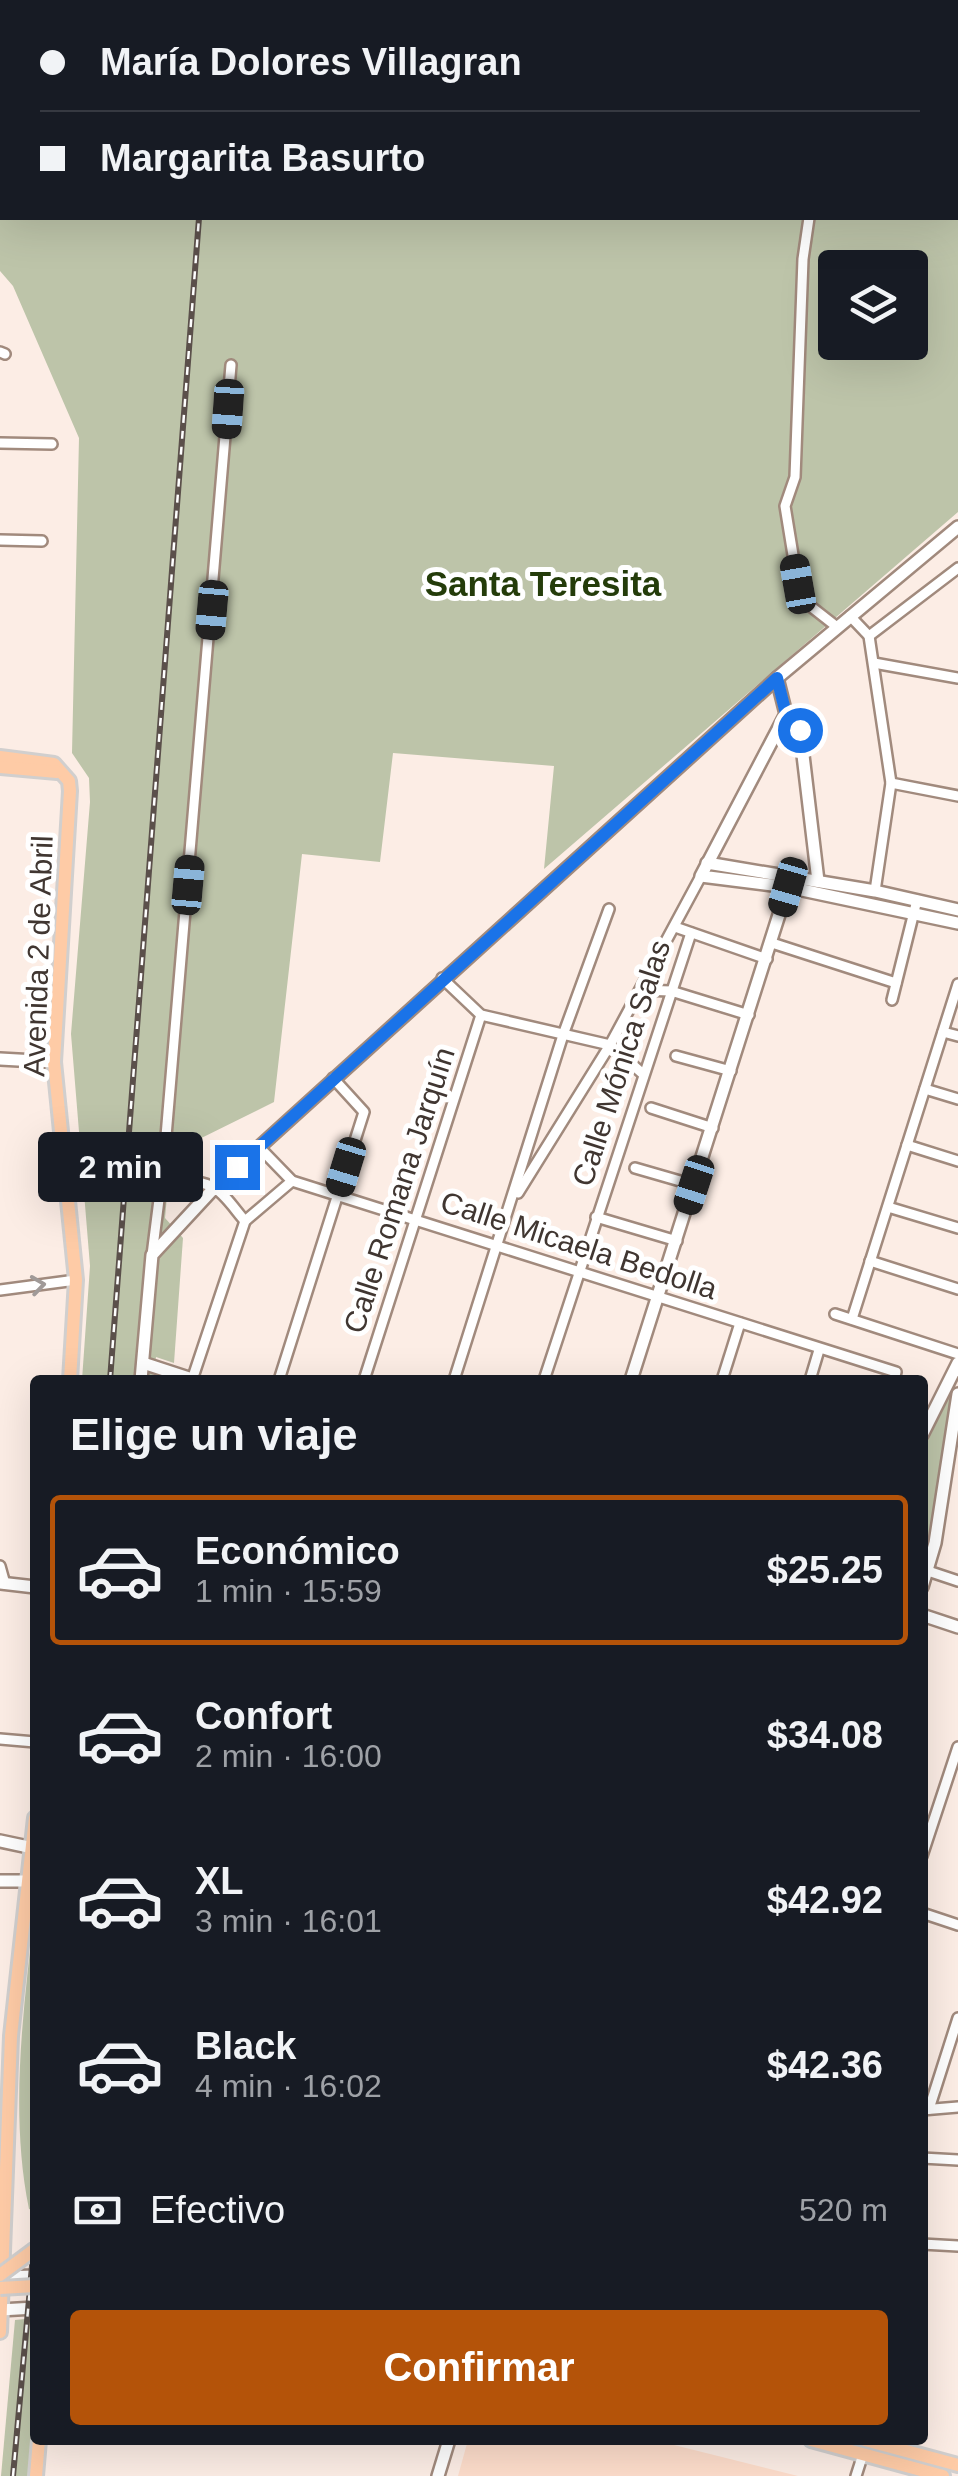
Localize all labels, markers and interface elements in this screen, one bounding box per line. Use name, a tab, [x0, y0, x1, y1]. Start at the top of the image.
text: María Dolores Villagran	[100, 41, 522, 83]
text: Margarita Basurto	[100, 137, 425, 179]
map controls	[818, 250, 928, 360]
button: layers	[818, 250, 928, 360]
car	[211, 378, 245, 440]
car	[778, 552, 818, 616]
district label: Santa Teresita	[425, 564, 662, 603]
car	[194, 579, 230, 641]
route start	[778, 708, 823, 753]
street label: Avenida 2 de Abril	[17, 835, 59, 1077]
car	[170, 854, 206, 916]
car	[765, 854, 811, 920]
street label: Calle Mónica Salas	[566, 936, 676, 1190]
street label: Calle Romana Jarquín	[337, 1043, 461, 1337]
callout: 2 min	[37, 1132, 202, 1202]
car	[323, 1134, 369, 1200]
route end	[215, 1145, 260, 1190]
text: 2 min	[79, 1149, 162, 1185]
car	[670, 1152, 718, 1218]
street label: Calle Micaela Bedolla	[437, 1185, 722, 1305]
one-way arrow	[30, 1276, 46, 1297]
text: Elige un viaje	[70, 1409, 358, 1460]
icon: car	[75, 1525, 165, 1615]
text: Económico	[195, 1530, 400, 1572]
text: $25.25	[767, 1549, 883, 1591]
text: 1 min · 15:59	[195, 1573, 382, 1609]
icon: car	[75, 1690, 165, 1780]
text: Confort	[195, 1695, 332, 1737]
text: $34.08	[767, 1714, 883, 1756]
text: 2 min · 16:00	[195, 1738, 382, 1774]
icon: car	[75, 1855, 165, 1945]
text: XL	[195, 1860, 244, 1902]
text: $42.92	[767, 1879, 883, 1921]
text: 3 min · 16:01	[195, 1903, 382, 1939]
icon: car	[75, 2020, 165, 2110]
text: Black	[195, 2025, 296, 2067]
text: $42.36	[767, 2044, 883, 2086]
text: 4 min · 16:02	[195, 2068, 382, 2104]
icon: cash	[70, 2183, 125, 2238]
text: Efectivo	[150, 2189, 285, 2231]
text: 520 m	[799, 2192, 888, 2228]
button: Confirmar	[70, 2310, 888, 2425]

